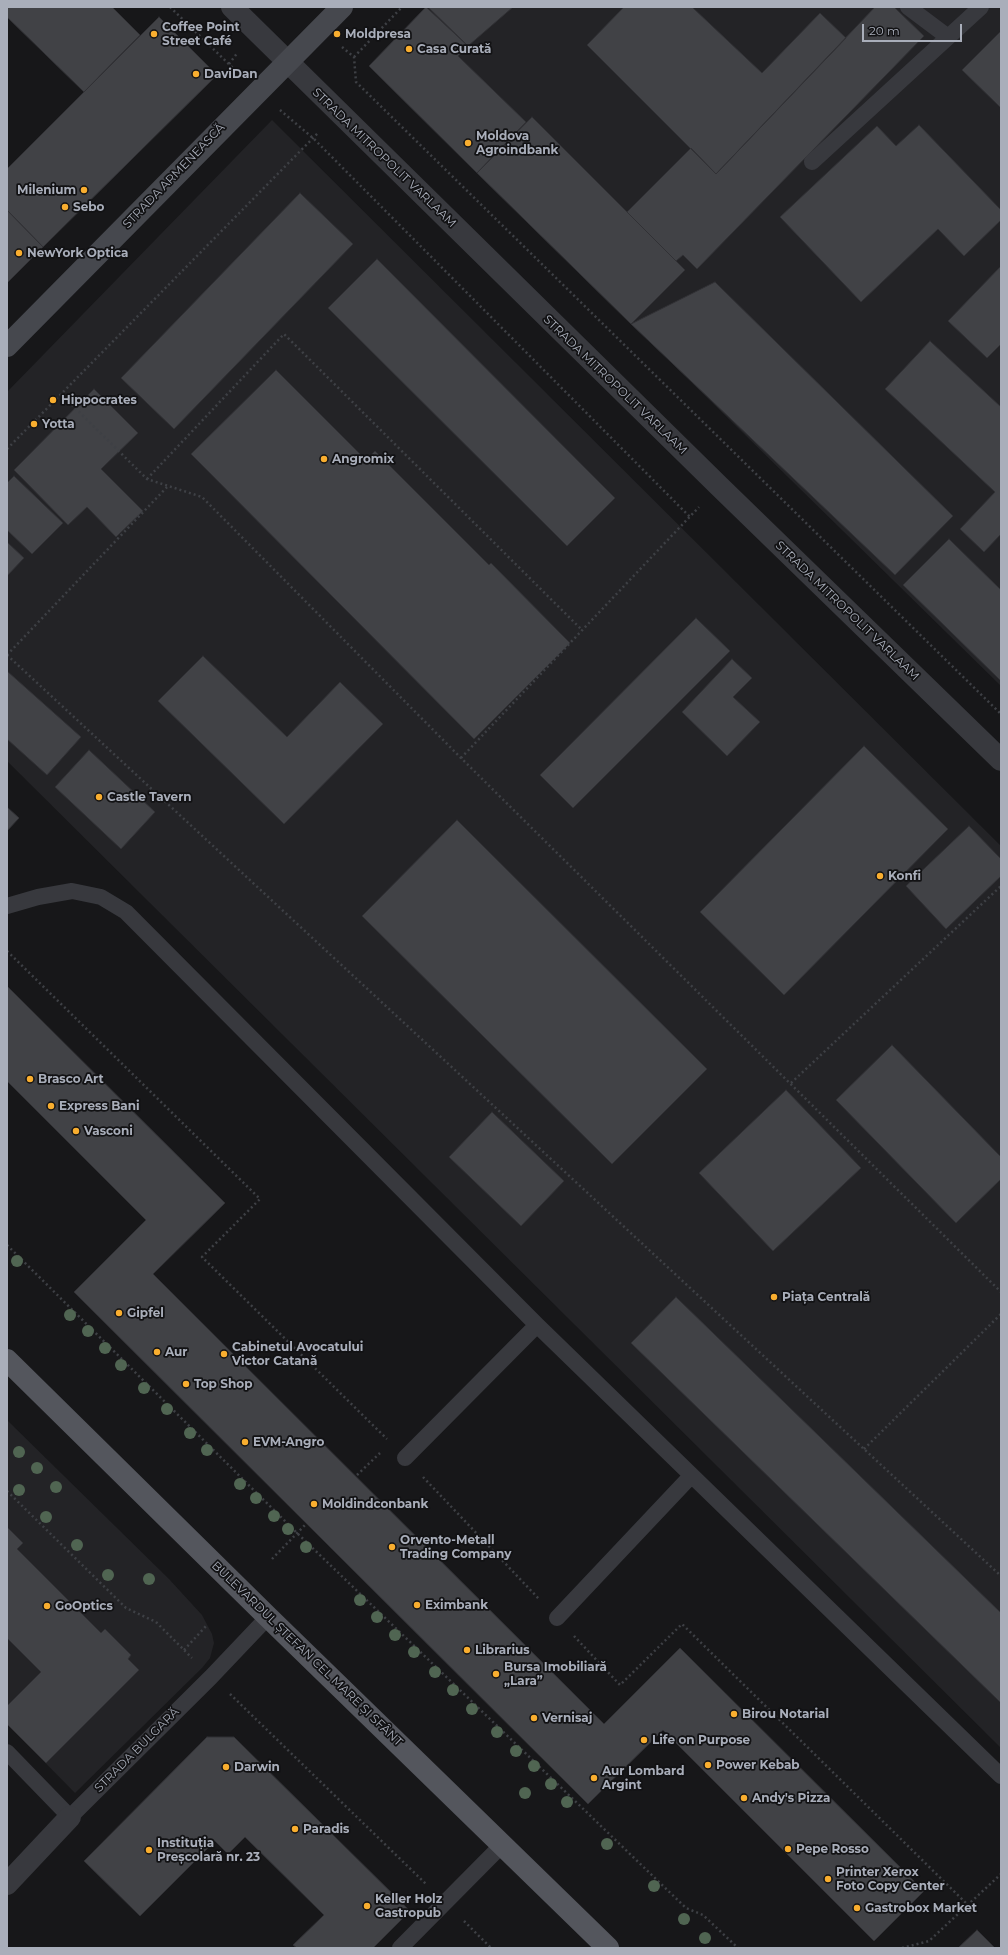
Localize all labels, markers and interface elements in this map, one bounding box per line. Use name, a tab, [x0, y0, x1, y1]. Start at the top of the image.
scale bar	[864, 16, 964, 42]
place label: Coffee Point Street Café	[162, 20, 240, 48]
text: 20 m	[869, 23, 900, 38]
place label: Moldpresa	[345, 27, 411, 41]
marker: Coffee Point Street Café	[149, 29, 159, 39]
marker: Moldpresa	[332, 29, 342, 39]
place label: Casa Curată	[417, 42, 492, 56]
marker: Casa Curată	[404, 44, 414, 54]
place label: DaviDan	[204, 67, 258, 81]
marker: DaviDan	[191, 69, 201, 79]
street label: STRADA MITROPOLIT VARLAAM	[309, 85, 459, 231]
street label: STRADA ARMENEASCĂ	[120, 120, 228, 232]
place label: Moldova Agroindbank	[476, 129, 558, 157]
marker: Moldova Agroindbank	[463, 138, 473, 148]
place label: Milenium	[17, 183, 76, 197]
marker: Milenium	[79, 185, 89, 195]
place label: Sebo	[73, 200, 104, 214]
marker: Sebo	[60, 202, 70, 212]
place label: NewYork Optica	[27, 246, 128, 260]
marker: NewYork Optica	[14, 248, 24, 258]
street label: STRADA MITROPOLIT VARLAAM	[540, 312, 690, 458]
place label: Hippocrates	[61, 393, 137, 407]
marker: Hippocrates	[48, 395, 58, 405]
place label: Yotta	[42, 417, 75, 431]
marker: Yotta	[29, 419, 39, 429]
place label: Angromix	[332, 452, 394, 466]
marker: Angromix	[319, 454, 329, 464]
street label: STRADA MITROPOLIT VARLAAM	[772, 538, 922, 684]
place label: Castle Tavern	[107, 790, 192, 804]
marker: Castle Tavern	[94, 792, 104, 802]
place label: Konfi	[888, 869, 921, 883]
marker: Konfi	[875, 871, 885, 881]
place label: Brasco Art	[38, 1072, 104, 1086]
marker: Brasco Art	[25, 1074, 35, 1084]
place label: Express Bani	[59, 1099, 140, 1113]
marker: Express Bani	[46, 1101, 56, 1111]
place label: Vasconi	[84, 1124, 133, 1138]
marker: Vasconi	[71, 1126, 81, 1136]
place label: Piața Centrală	[782, 1290, 870, 1304]
marker: Piața Centrală	[769, 1292, 779, 1302]
place label: Gipfel	[127, 1306, 164, 1320]
marker: Gipfel	[114, 1308, 124, 1318]
place label: Cabinetul Avocatului Victor Catană	[232, 1340, 363, 1368]
place label: Aur	[165, 1345, 187, 1359]
marker: Aur	[152, 1347, 162, 1357]
marker: Cabinetul Avocatului Victor Catană	[219, 1349, 229, 1359]
place label: Top Shop	[194, 1377, 252, 1391]
marker: Top Shop	[181, 1379, 191, 1389]
place label: EVM-Angro	[253, 1435, 324, 1449]
marker: EVM-Angro	[240, 1437, 250, 1447]
place label: Moldindconbank	[322, 1497, 428, 1511]
marker: Moldindconbank	[309, 1499, 319, 1509]
place label: Orvento-Metall Trading Company	[400, 1533, 511, 1561]
marker: Orvento-Metall Trading Company	[387, 1542, 397, 1552]
street label: BULEVARDUL ȘTEFAN CEL MARE ȘI SFÂNT	[209, 1559, 405, 1749]
place label: Eximbank	[425, 1598, 488, 1612]
place label: GoOptics	[55, 1599, 113, 1613]
marker: Eximbank	[412, 1600, 422, 1610]
marker: GoOptics	[42, 1601, 52, 1611]
place label: Librarius	[475, 1643, 530, 1657]
marker: Librarius	[462, 1645, 472, 1655]
place label: Bursa Imobiliară „Lara”	[504, 1660, 607, 1688]
marker: Bursa Imobiliară „Lara”	[491, 1669, 501, 1679]
street label: STRADA BULGARĂ	[92, 1705, 182, 1795]
place label: Birou Notarial	[742, 1707, 829, 1721]
marker: Birou Notarial	[729, 1709, 739, 1719]
place label: Vernisaj	[542, 1711, 592, 1725]
marker: Vernisaj	[529, 1713, 539, 1723]
place label: Life on Purpose	[652, 1733, 750, 1747]
marker: Life on Purpose	[639, 1735, 649, 1745]
place label: Power Kebab	[716, 1758, 800, 1772]
place label: Darwin	[234, 1760, 280, 1774]
marker: Power Kebab	[703, 1760, 713, 1770]
marker: Darwin	[221, 1762, 231, 1772]
place label: Aur Lombard Argint	[602, 1764, 684, 1792]
marker: Aur Lombard Argint	[589, 1773, 599, 1783]
place label: Andy's Pizza	[752, 1791, 830, 1805]
marker: Andy's Pizza	[739, 1793, 749, 1803]
place label: Paradis	[303, 1822, 349, 1836]
marker: Paradis	[290, 1824, 300, 1834]
place label: Instituția Preșcolară nr. 23	[157, 1836, 260, 1864]
place label: Pepe Rosso	[796, 1842, 869, 1856]
marker: Pepe Rosso	[783, 1844, 793, 1854]
marker: Instituția Preșcolară nr. 23	[144, 1845, 154, 1855]
place label: Printer Xerox Foto Copy Center	[836, 1865, 945, 1893]
marker: Printer Xerox Foto Copy Center	[823, 1874, 833, 1884]
place label: Keller Holz Gastropub	[375, 1892, 442, 1920]
marker: Keller Holz Gastropub	[362, 1901, 372, 1911]
place label: Gastrobox Market	[865, 1901, 977, 1915]
marker: Gastrobox Market	[852, 1903, 862, 1913]

